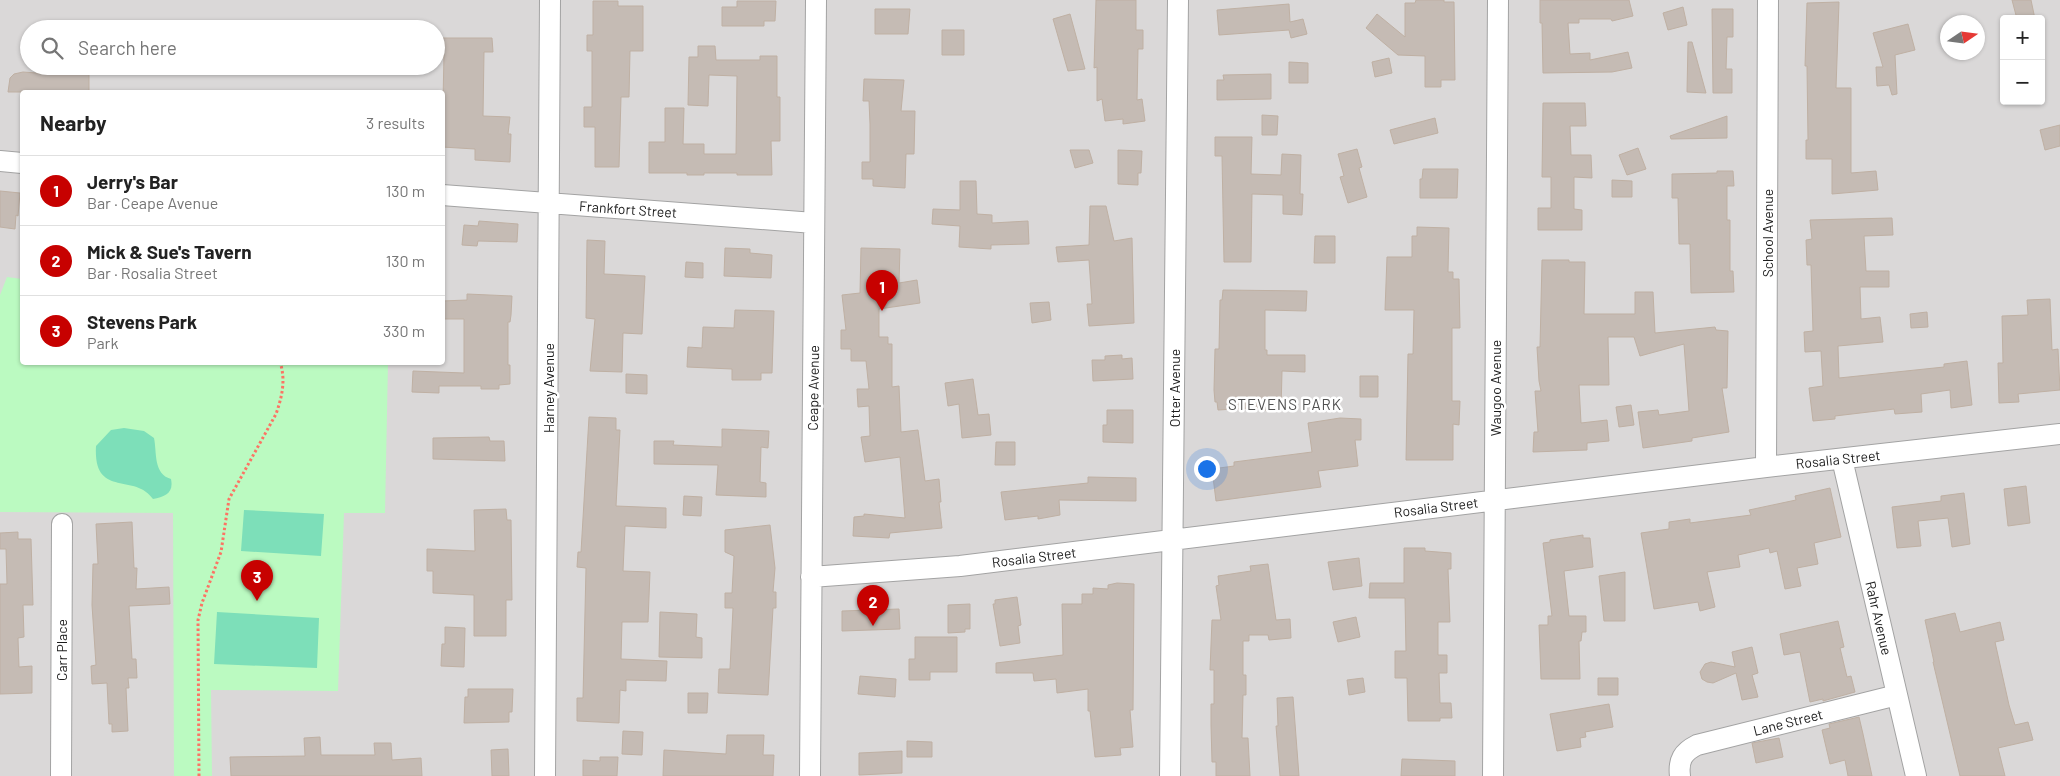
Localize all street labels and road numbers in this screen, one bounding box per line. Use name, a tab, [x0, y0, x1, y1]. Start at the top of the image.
street label: School Avenue	[1759, 189, 1776, 277]
street label: Frankfort Street	[579, 197, 677, 221]
street label: Waugoo Avenue	[1487, 340, 1504, 436]
street label: Harney Avenue	[540, 343, 557, 433]
street label: Ceape Avenue	[804, 345, 822, 431]
street label: Otter Avenue	[1166, 349, 1183, 427]
street label: Rosalia Street	[1795, 446, 1881, 472]
street label: Rosalia Street	[1393, 493, 1479, 521]
street label: Rosalia Street	[991, 543, 1077, 571]
street label: Rahr Avenue	[1862, 579, 1896, 657]
street label: Carr Place	[53, 619, 70, 681]
street label: Lane Street	[1751, 705, 1825, 739]

